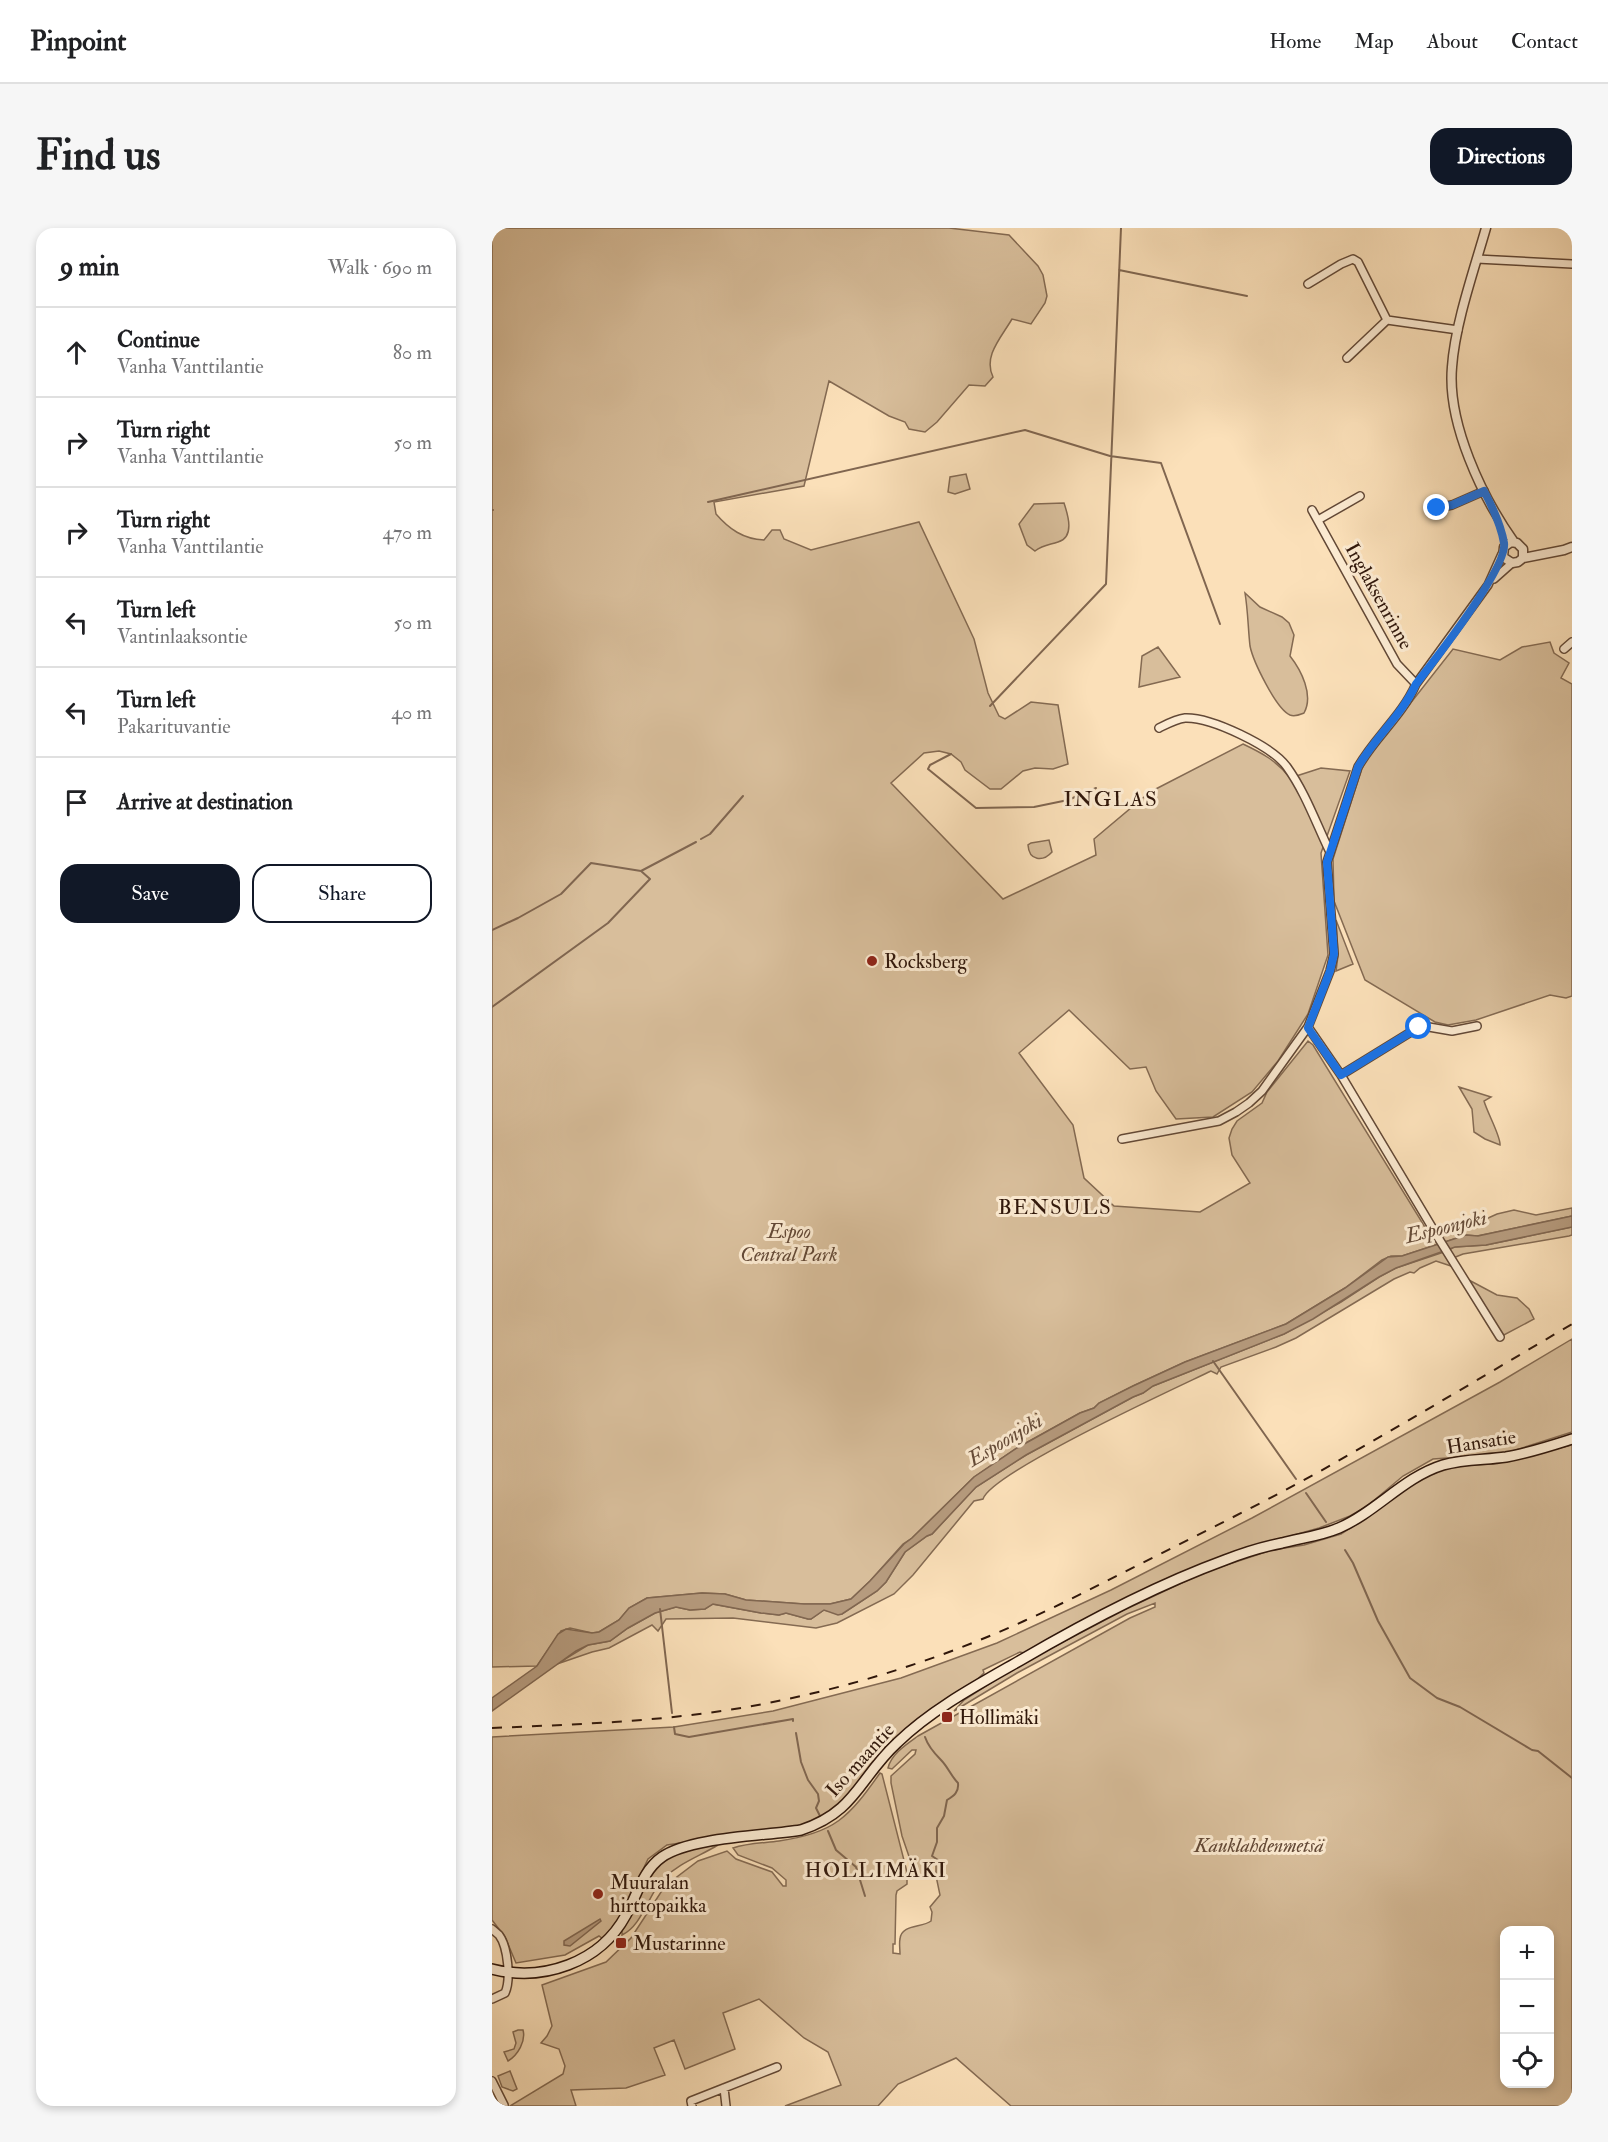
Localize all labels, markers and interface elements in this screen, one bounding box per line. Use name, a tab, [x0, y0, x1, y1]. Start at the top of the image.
text: Pinpoint	[30, 24, 126, 59]
text: Home	[1269, 28, 1321, 55]
text: Map	[1354, 28, 1394, 55]
text: About	[1427, 28, 1478, 55]
text: Contact	[1511, 28, 1578, 55]
button: Directions	[1430, 128, 1572, 185]
text: Find us	[36, 130, 160, 182]
text: 9 min	[60, 251, 119, 283]
text: Walk · 690 m	[328, 255, 432, 280]
text: Continue	[117, 326, 200, 354]
icon: ahead	[60, 336, 93, 369]
text: 80 m	[393, 340, 432, 365]
text: Vanha Vanttilantie	[117, 354, 264, 379]
text: Turn right	[117, 416, 210, 444]
icon: right	[60, 426, 93, 459]
text: 50 m	[393, 430, 432, 455]
text: Vanha Vanttilantie	[117, 444, 264, 469]
route end	[1423, 494, 1449, 520]
text: Turn right	[117, 506, 210, 534]
icon: right	[60, 516, 93, 549]
text: 470 m	[383, 520, 432, 545]
text: Vanha Vanttilantie	[117, 534, 264, 559]
street label: Inglaksenrinne	[1339, 538, 1419, 654]
text: Turn left	[117, 596, 196, 624]
icon: left	[60, 606, 93, 639]
text: 50 m	[393, 610, 432, 635]
text: Vantinlaaksontie	[117, 624, 248, 649]
text: Turn left	[117, 686, 196, 714]
icon: left	[60, 696, 93, 729]
text: 40 m	[391, 700, 432, 725]
text: Pakarituvantie	[117, 714, 231, 739]
icon: arrive	[60, 786, 93, 819]
district label: INGLAS	[1064, 786, 1158, 813]
text: Arrive at destination	[117, 788, 293, 816]
button: Save	[60, 864, 240, 923]
button: Share	[252, 864, 432, 923]
place label: Rocksberg	[884, 949, 969, 974]
marker: Rocksberg	[865, 954, 879, 968]
route start	[1405, 1013, 1431, 1039]
district label: BENSULS	[998, 1194, 1112, 1221]
water label: Espoonjoki	[1401, 1204, 1490, 1251]
park label: Espoo Central Park	[740, 1219, 838, 1267]
water label: Espoonjoki	[961, 1407, 1048, 1474]
street label: Hansatie	[1444, 1424, 1518, 1460]
place label: Hollimäki	[959, 1705, 1039, 1730]
marker: Hollimäki	[940, 1710, 954, 1724]
street label: Iso maantie	[820, 1718, 900, 1802]
park label: Kauklahdenmetsä	[1193, 1833, 1325, 1858]
district label: HOLLIMÄKI	[804, 1857, 948, 1884]
place label: Muuralan hirttopaikka	[610, 1870, 707, 1919]
marker: Muuralan hirttopaikka	[591, 1887, 605, 1901]
map controls	[1500, 1926, 1554, 2088]
button: +	[1500, 1926, 1554, 1980]
place label: Mustarinne	[633, 1931, 726, 1956]
marker: Mustarinne	[614, 1936, 628, 1950]
button: −	[1500, 1980, 1554, 2034]
button: locate	[1500, 2034, 1554, 2088]

